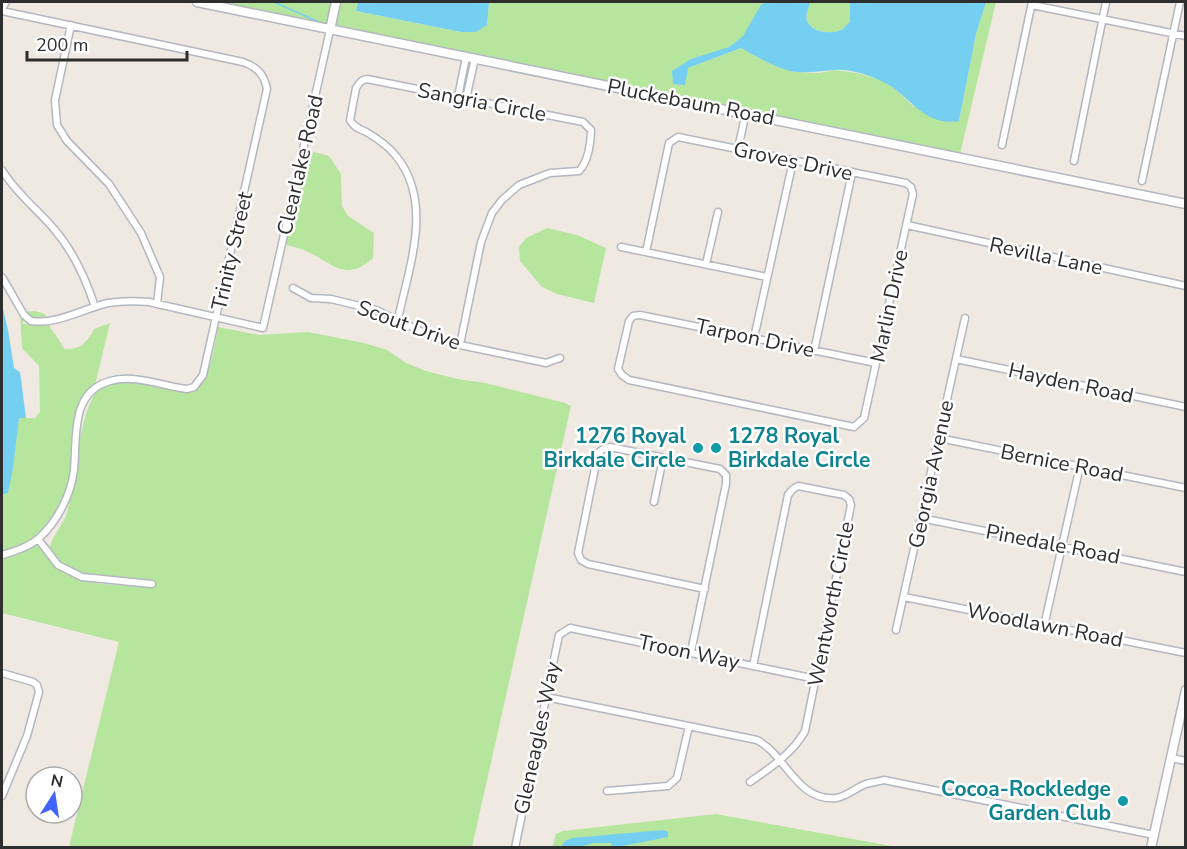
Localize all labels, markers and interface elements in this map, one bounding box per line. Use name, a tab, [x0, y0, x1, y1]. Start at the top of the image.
scale bar	[27, 24, 188, 62]
text: 200 m	[36, 33, 88, 57]
street label: Pluckebaum Road	[605, 72, 777, 132]
street label: Sangria Circle	[415, 76, 549, 128]
street label: Clearlake Road	[270, 92, 330, 238]
street label: Groves Drive	[731, 135, 855, 187]
street label: Trinity Street	[205, 188, 259, 313]
street label: Revilla Lane	[987, 230, 1105, 282]
street label: Marlin Drive	[863, 247, 915, 365]
street label: Scout Drive	[353, 293, 465, 357]
street label: Tarpon Drive	[693, 312, 817, 364]
street label: Hayden Road	[1006, 356, 1136, 410]
street label: Georgia Avenue	[902, 397, 960, 551]
place label: 1276 Royal Birkdale Circle	[544, 422, 686, 474]
place label: 1278 Royal Birkdale Circle	[728, 422, 870, 474]
street label: Bernice Road	[998, 437, 1126, 489]
marker: 1276 Royal Birkdale Circle	[691, 441, 705, 455]
marker: 1278 Royal Birkdale Circle	[709, 441, 723, 455]
street label: Pinedale Road	[983, 517, 1123, 571]
street label: Wentworth Circle	[801, 519, 861, 689]
street label: Woodlawn Road	[964, 596, 1126, 654]
street label: Troon Way	[636, 628, 742, 676]
street label: Gleneagles Way	[507, 659, 567, 817]
north arrow	[24, 765, 84, 825]
text: N	[49, 769, 65, 793]
place label: Cocoa-Rockledge Garden Club	[941, 775, 1111, 827]
marker: Cocoa-Rockledge Garden Club	[1116, 794, 1130, 808]

